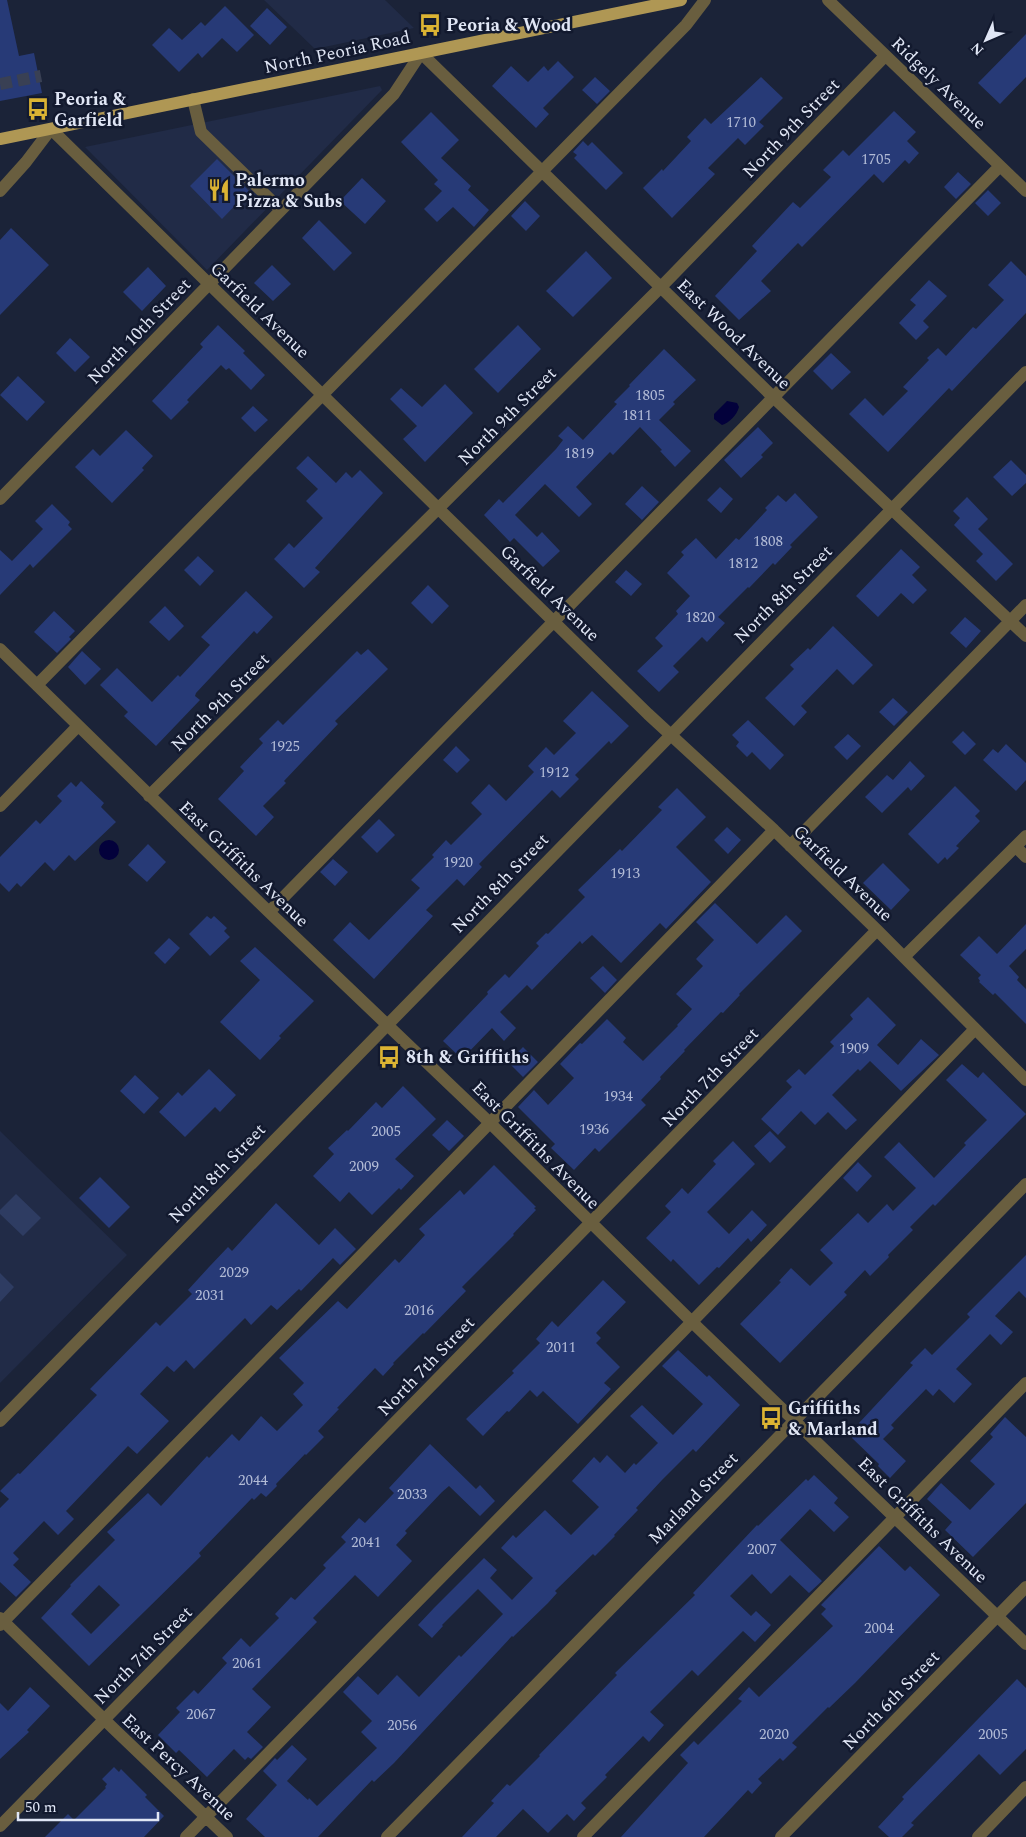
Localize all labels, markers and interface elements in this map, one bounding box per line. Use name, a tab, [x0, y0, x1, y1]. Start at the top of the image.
bus stop icon: Peoria & Wood	[417, 12, 443, 38]
place label: Peoria & Wood	[446, 12, 572, 39]
north arrow	[961, 15, 1011, 65]
street label: North Peoria Road	[262, 24, 413, 81]
street label: Ridgely Avenue	[885, 31, 993, 136]
text: N	[966, 37, 989, 60]
street label: North 9th Street	[736, 72, 846, 185]
place label: Peoria & Garfield	[54, 86, 126, 134]
bus stop icon: Peoria & Garfield	[25, 96, 51, 122]
house number: 1710	[726, 111, 756, 134]
house number: 1705	[861, 148, 891, 171]
place label: Palermo Pizza & Subs	[235, 167, 343, 215]
restaurant icon: Palermo Pizza & Subs	[206, 177, 232, 203]
street label: Garfield Avenue	[204, 256, 316, 365]
street label: North 10th Street	[81, 272, 197, 391]
street label: East Wood Avenue	[670, 273, 797, 396]
street label: North 9th Street	[452, 361, 563, 472]
house number: 1805	[635, 384, 665, 407]
house number: 1811	[622, 404, 652, 427]
house number: 1819	[564, 442, 594, 465]
house number: 1808	[753, 530, 783, 553]
street label: Garfield Avenue	[494, 539, 606, 648]
street label: North 8th Street	[728, 539, 839, 650]
house number: 1812	[728, 552, 758, 575]
house number: 1820	[685, 606, 715, 629]
street label: North 9th Street	[165, 647, 276, 758]
house number: 1925	[270, 735, 300, 758]
house number: 1912	[539, 761, 569, 784]
street label: East Griffiths Avenue	[172, 795, 315, 934]
street label: Garfield Avenue	[787, 819, 899, 928]
street label: North 8th Street	[445, 827, 555, 940]
house number: 1920	[443, 851, 473, 874]
house number: 1913	[610, 862, 640, 885]
street label: North 7th Street	[655, 1021, 765, 1134]
house number: 1909	[839, 1037, 869, 1060]
bus stop icon: 8th & Griffiths	[376, 1044, 402, 1070]
place label: 8th & Griffiths	[406, 1044, 529, 1071]
street label: East Griffiths Avenue	[465, 1075, 606, 1216]
house number: 1934	[603, 1085, 633, 1108]
street label: North 8th Street	[162, 1117, 272, 1230]
house number: 1936	[579, 1118, 609, 1141]
house number: 2005	[371, 1120, 401, 1143]
house number: 2009	[349, 1155, 379, 1178]
house number: 2029	[219, 1261, 249, 1284]
house number: 2031	[195, 1284, 225, 1307]
house number: 2016	[404, 1299, 434, 1322]
street label: North 7th Street	[371, 1310, 481, 1423]
house number: 2011	[546, 1336, 576, 1359]
place label: Griffiths & Marland	[788, 1395, 878, 1443]
bus stop icon: Griffiths & Marland	[758, 1405, 784, 1431]
street label: Marland Street	[642, 1446, 745, 1551]
street label: East Griffiths Avenue	[851, 1451, 994, 1590]
house number: 2044	[238, 1469, 268, 1492]
house number: 2033	[397, 1483, 427, 1506]
house number: 2041	[351, 1531, 381, 1554]
house number: 2007	[747, 1538, 777, 1561]
street label: North 7th Street	[88, 1600, 199, 1711]
house number: 2004	[864, 1617, 894, 1640]
street label: North 6th Street	[836, 1644, 946, 1757]
house number: 2061	[232, 1652, 262, 1675]
house number: 2067	[186, 1703, 216, 1726]
street label: East Percy Avenue	[116, 1707, 242, 1827]
house number: 2056	[387, 1714, 417, 1737]
house number: 2020	[759, 1723, 789, 1746]
house number: 2005	[978, 1723, 1008, 1746]
scale bar	[18, 1790, 158, 1822]
text: 50 m	[25, 1796, 57, 1819]

